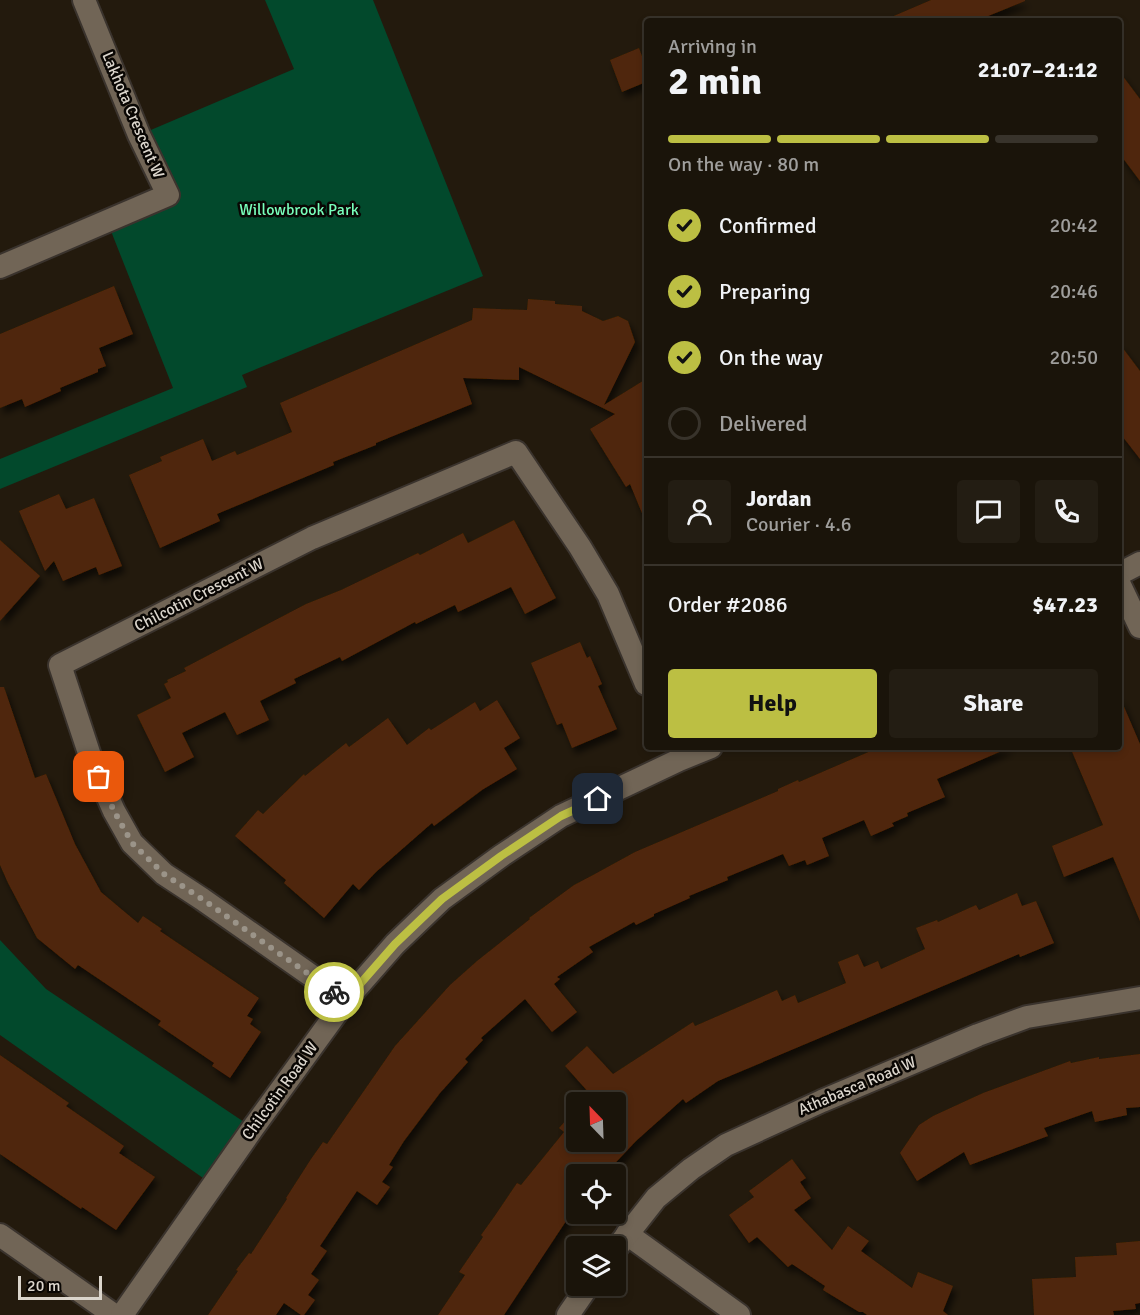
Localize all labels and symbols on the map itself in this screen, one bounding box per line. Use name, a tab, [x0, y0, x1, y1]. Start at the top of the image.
street label: Lakhota Crescent W	[97, 49, 169, 182]
park label: Willowbrook Park	[239, 200, 359, 220]
street label: Chilcotin Crescent W	[131, 554, 267, 636]
pin	[73, 751, 124, 802]
pin	[572, 773, 623, 824]
courier	[304, 962, 364, 1022]
street label: Chilcotin Road W	[238, 1038, 323, 1144]
street label: Athabasca Road W	[795, 1052, 919, 1120]
north arrow	[566, 1092, 626, 1152]
scale bar	[18, 1273, 102, 1300]

